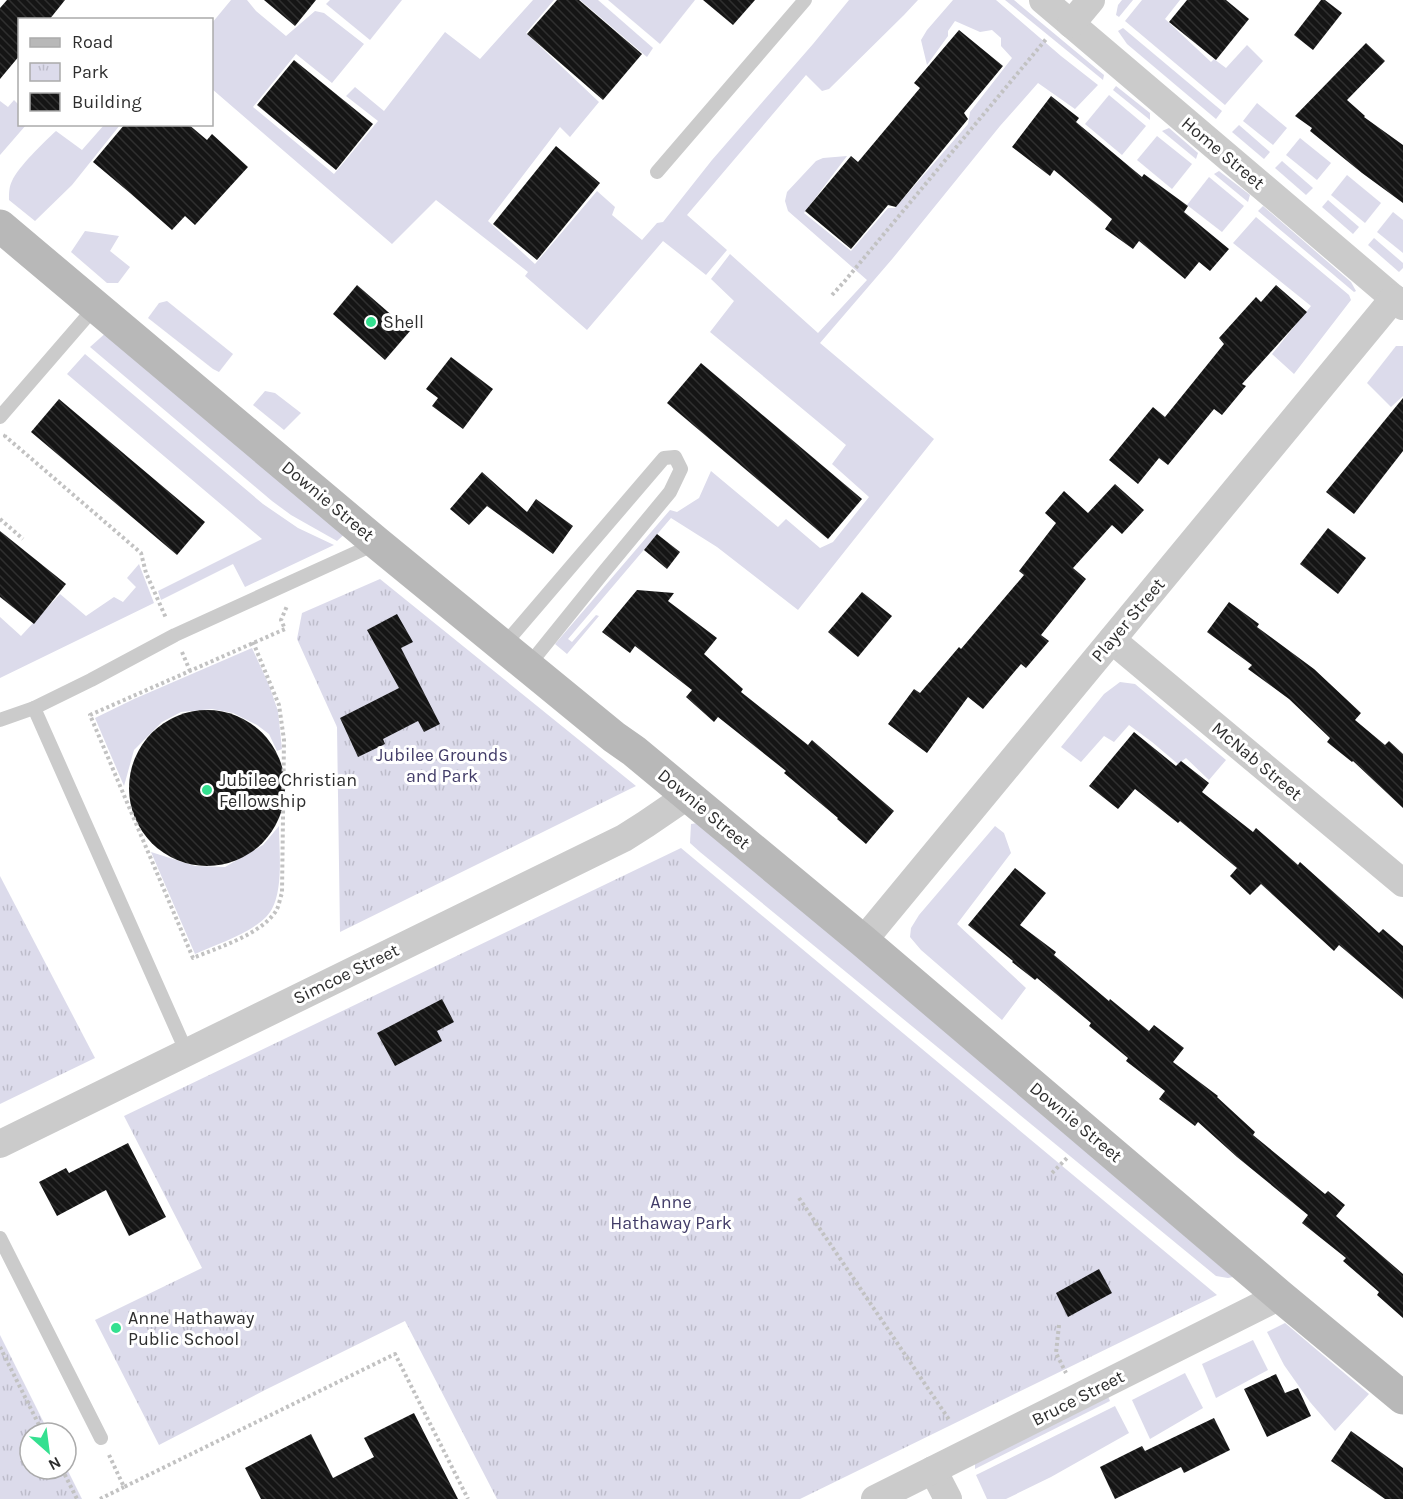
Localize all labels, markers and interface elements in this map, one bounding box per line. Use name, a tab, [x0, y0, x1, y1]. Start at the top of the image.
legend	[18, 18, 213, 126]
text: Road	[72, 31, 113, 53]
text: Park	[72, 61, 109, 83]
text: Building	[72, 91, 142, 113]
street label: Home Street	[1177, 112, 1269, 194]
place label: Shell	[383, 311, 424, 333]
marker: Shell	[364, 315, 378, 329]
street label: Downie Street	[277, 456, 379, 546]
street label: Player Street	[1087, 573, 1170, 666]
street label: McNab Street	[1207, 717, 1307, 805]
park label: Jubilee Grounds and Park	[376, 744, 508, 787]
street label: Downie Street	[653, 764, 755, 854]
place label: Jubilee Christian Fellowship	[219, 769, 357, 812]
marker: Jubilee Christian Fellowship	[200, 783, 214, 797]
street label: Simcoe Street	[289, 939, 403, 1009]
street label: Downie Street	[1025, 1077, 1127, 1167]
park label: Anne Hathaway Park	[610, 1191, 732, 1234]
place label: Anne Hathaway Public School	[128, 1307, 255, 1350]
marker: Anne Hathaway Public School	[109, 1321, 123, 1335]
street label: Bruce Street	[1028, 1365, 1128, 1431]
north arrow	[18, 1421, 78, 1481]
text: N	[45, 1453, 64, 1475]

